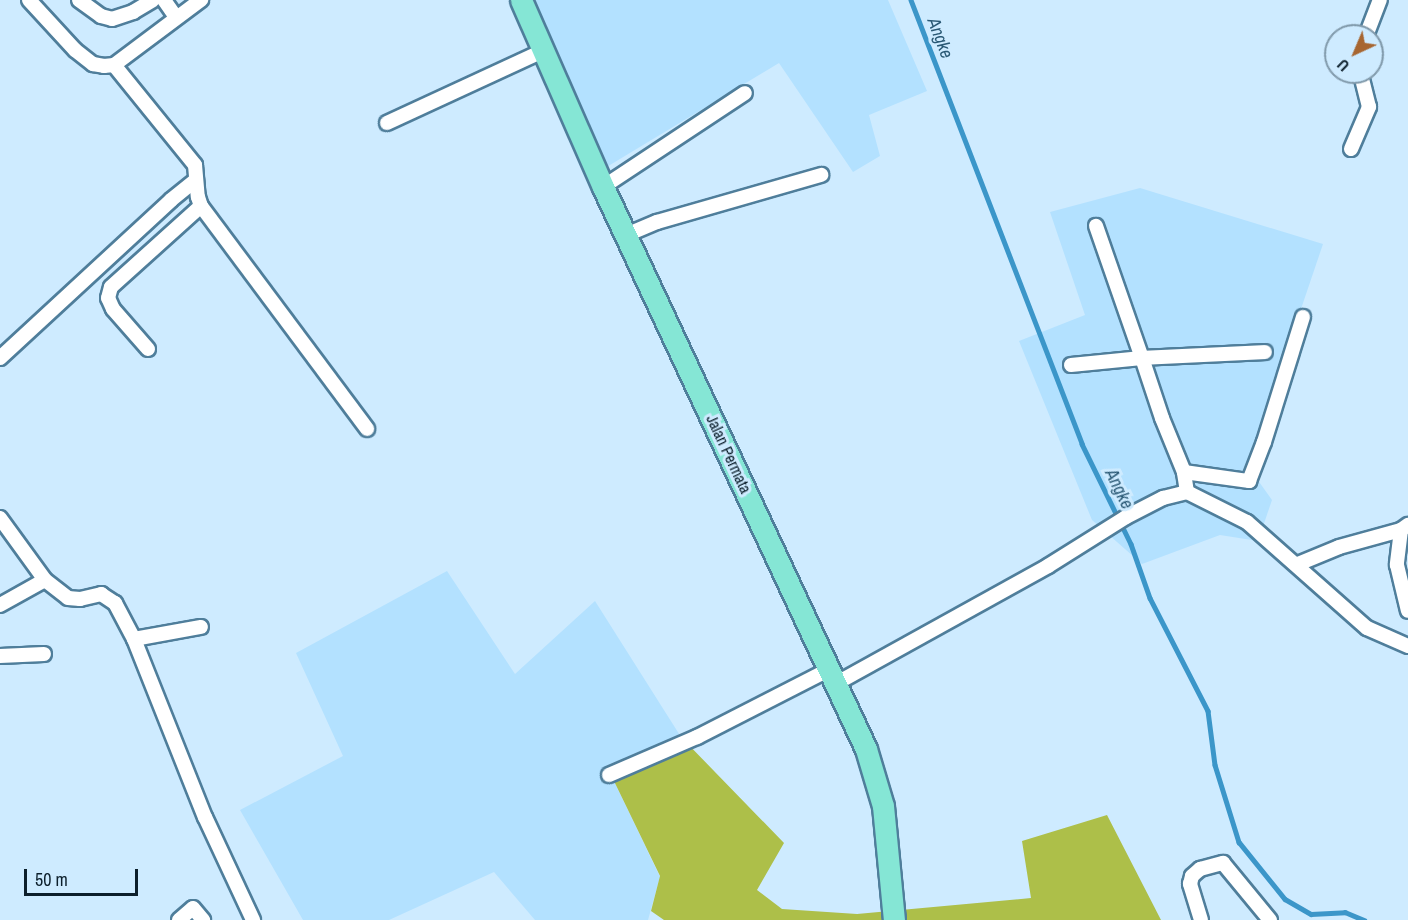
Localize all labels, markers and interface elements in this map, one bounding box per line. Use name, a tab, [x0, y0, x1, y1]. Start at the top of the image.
water label: Angke	[922, 15, 958, 61]
north arrow	[1324, 24, 1384, 84]
text: U	[1332, 54, 1354, 77]
street label: Jalan Permata	[702, 412, 756, 496]
water label: Angke	[1100, 465, 1138, 513]
scale bar	[27, 857, 141, 895]
text: 50 m	[35, 867, 68, 892]

